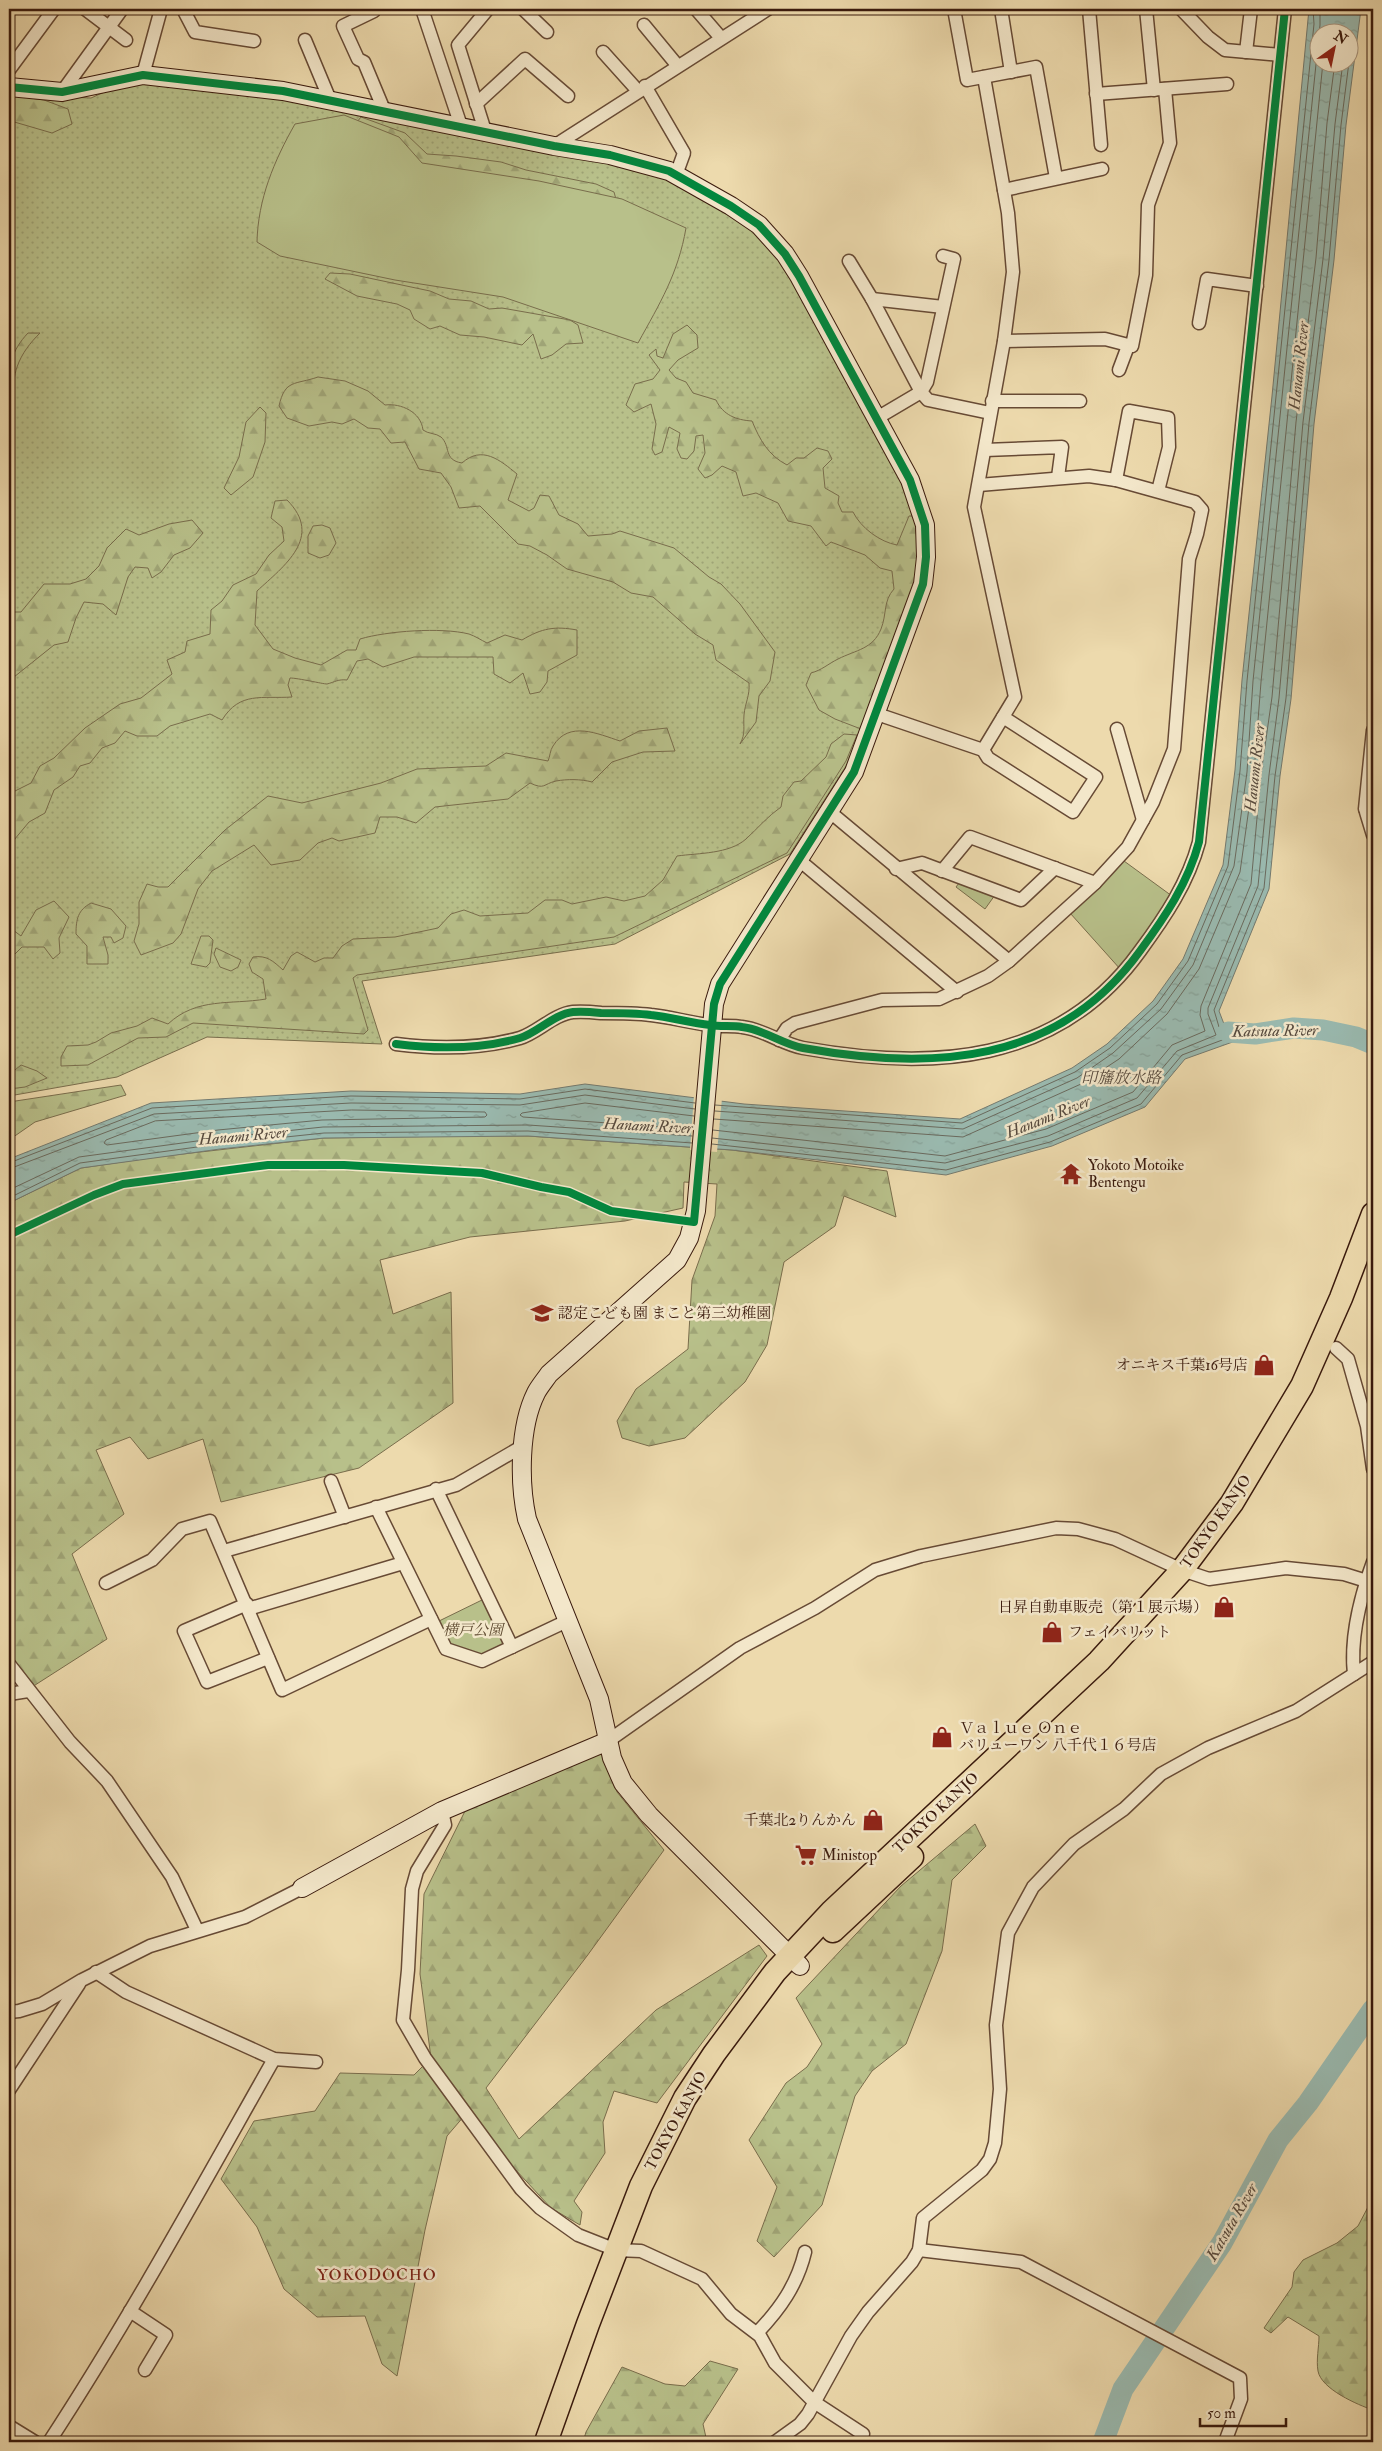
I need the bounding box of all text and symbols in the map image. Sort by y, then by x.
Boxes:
north arrow [1310,22,1360,72]
text: N [1330,26,1351,48]
water label: Hanami River [1284,320,1314,412]
water label: Hanami River [1240,722,1270,814]
water label: Katsuta River [1231,1020,1319,1042]
water label: 印旛放水路 [1081,1068,1162,1088]
water label: Hanami River [1002,1091,1094,1143]
water label: Hanami River [602,1114,694,1138]
water label: Hanami River [197,1122,289,1150]
place label: Yokoto Motoike Bentengu [1088,1156,1184,1192]
temple icon: Yokoto Motoike Bentengu [1058,1161,1084,1187]
school or university icon: 認定こども園 まこと第三幼稚園 [529,1300,555,1326]
place label: 認定こども園 まこと第三幼稚園 [558,1304,771,1323]
shop icon: オニキス千葉16号店 [1251,1352,1277,1378]
place label: オニキス千葉16号店 [1116,1356,1248,1375]
street label: TOKYO KANJO [1177,1471,1256,1573]
shop icon: 日昇自動車販売（第１展示場） [1211,1594,1237,1620]
place label: 日昇自動車販売（第１展示場） [998,1598,1208,1617]
shop icon: フェイバリット [1039,1619,1065,1645]
park label: 横戸公園 [443,1621,506,1640]
place label: フェイバリット [1068,1623,1171,1642]
place label: Ｖａｌｕｅ Ｏｎｅ バリューワン 八千代１６号店 [959,1719,1157,1755]
shop icon: Ｖａｌｕｅ Ｏｎｅ バリューワン 八千代１６号店 [929,1724,955,1750]
street label: TOKYO KANJO [889,1768,984,1858]
shop icon: 千葉北2りんかん [860,1807,886,1833]
place label: 千葉北2りんかん [743,1811,856,1830]
supermarket icon: Ministop [793,1842,819,1868]
place label: Ministop [822,1846,877,1866]
street label: TOKYO KANJO [641,2068,712,2174]
water label: Katsuta River [1201,2179,1263,2265]
district label: YOKODOCHO [317,2265,437,2285]
scale bar [1200,2396,1286,2428]
text: 50 m [1207,2404,1236,2423]

